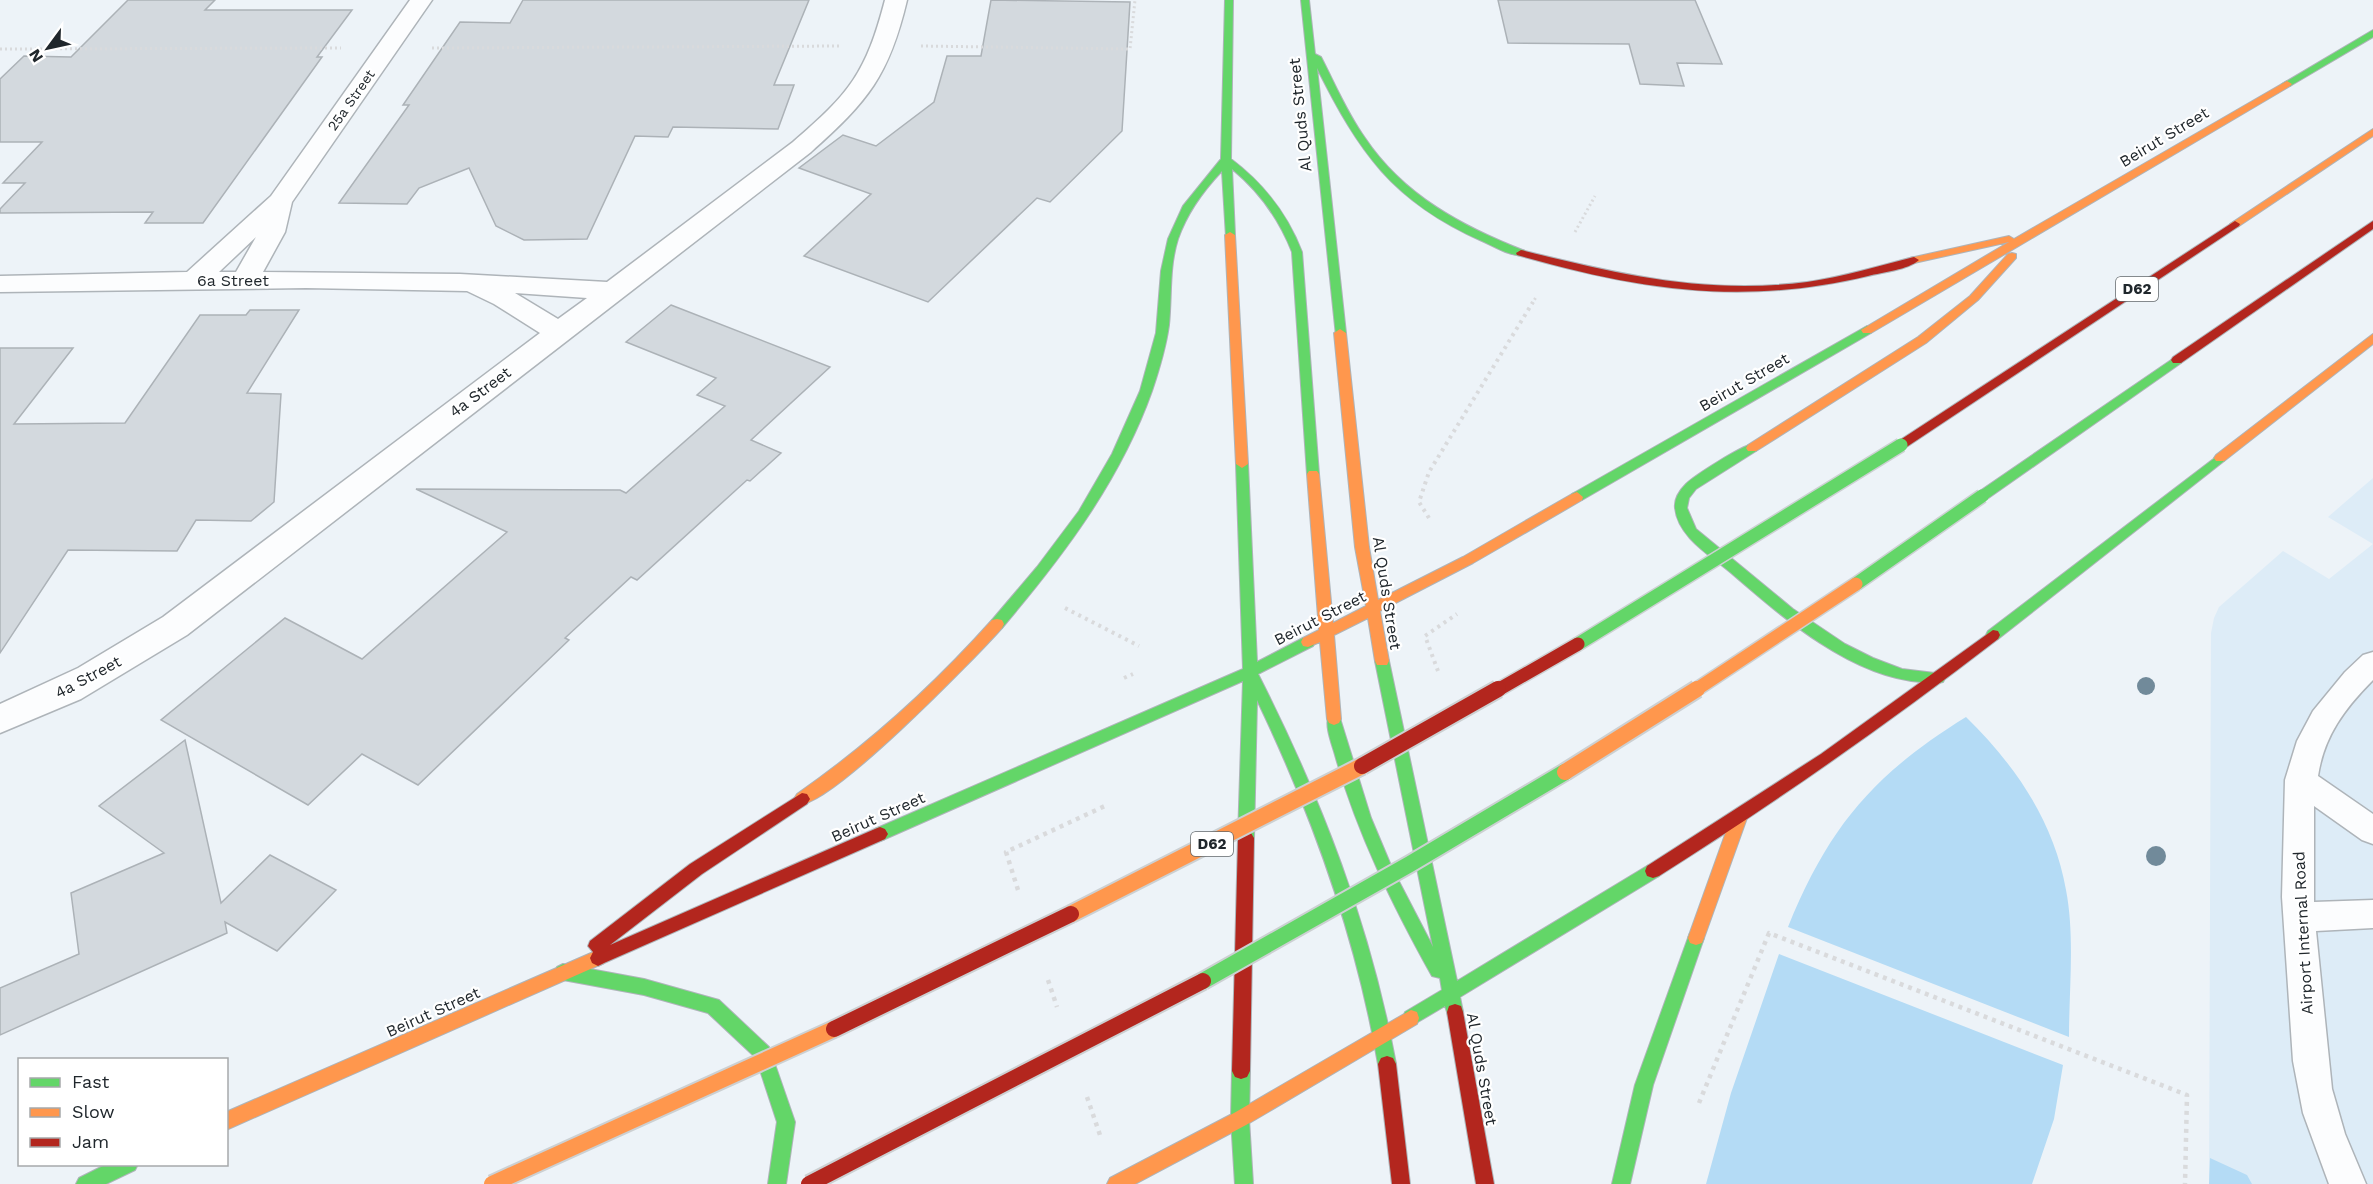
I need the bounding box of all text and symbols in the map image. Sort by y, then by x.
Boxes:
north arrow [18,18,78,78]
text: N [25,46,47,66]
street label: Al Quds Street [1285,57,1315,173]
street label: 25a Street [324,66,378,134]
street label: Beirut Street [2116,103,2212,171]
street label: 6a Street [197,271,269,290]
road number: D62 [2116,277,2158,301]
street label: Beirut Street [1696,348,1793,415]
street label: 4a Street [445,363,515,421]
street label: Al Quds Street [1369,535,1405,651]
street label: Beirut Street [1271,587,1369,649]
street label: 4a Street [52,652,125,702]
street label: Beirut Street [828,788,928,846]
road number: D62 [1191,832,1233,856]
street label: Airport Internal Road [2289,851,2317,1015]
street label: Beirut Street [383,983,483,1041]
street label: Al Quds Street [1463,1011,1501,1127]
legend [18,1058,228,1166]
text: Fast [72,1071,110,1092]
text: Slow [72,1101,115,1122]
text: Jam [72,1131,109,1152]

